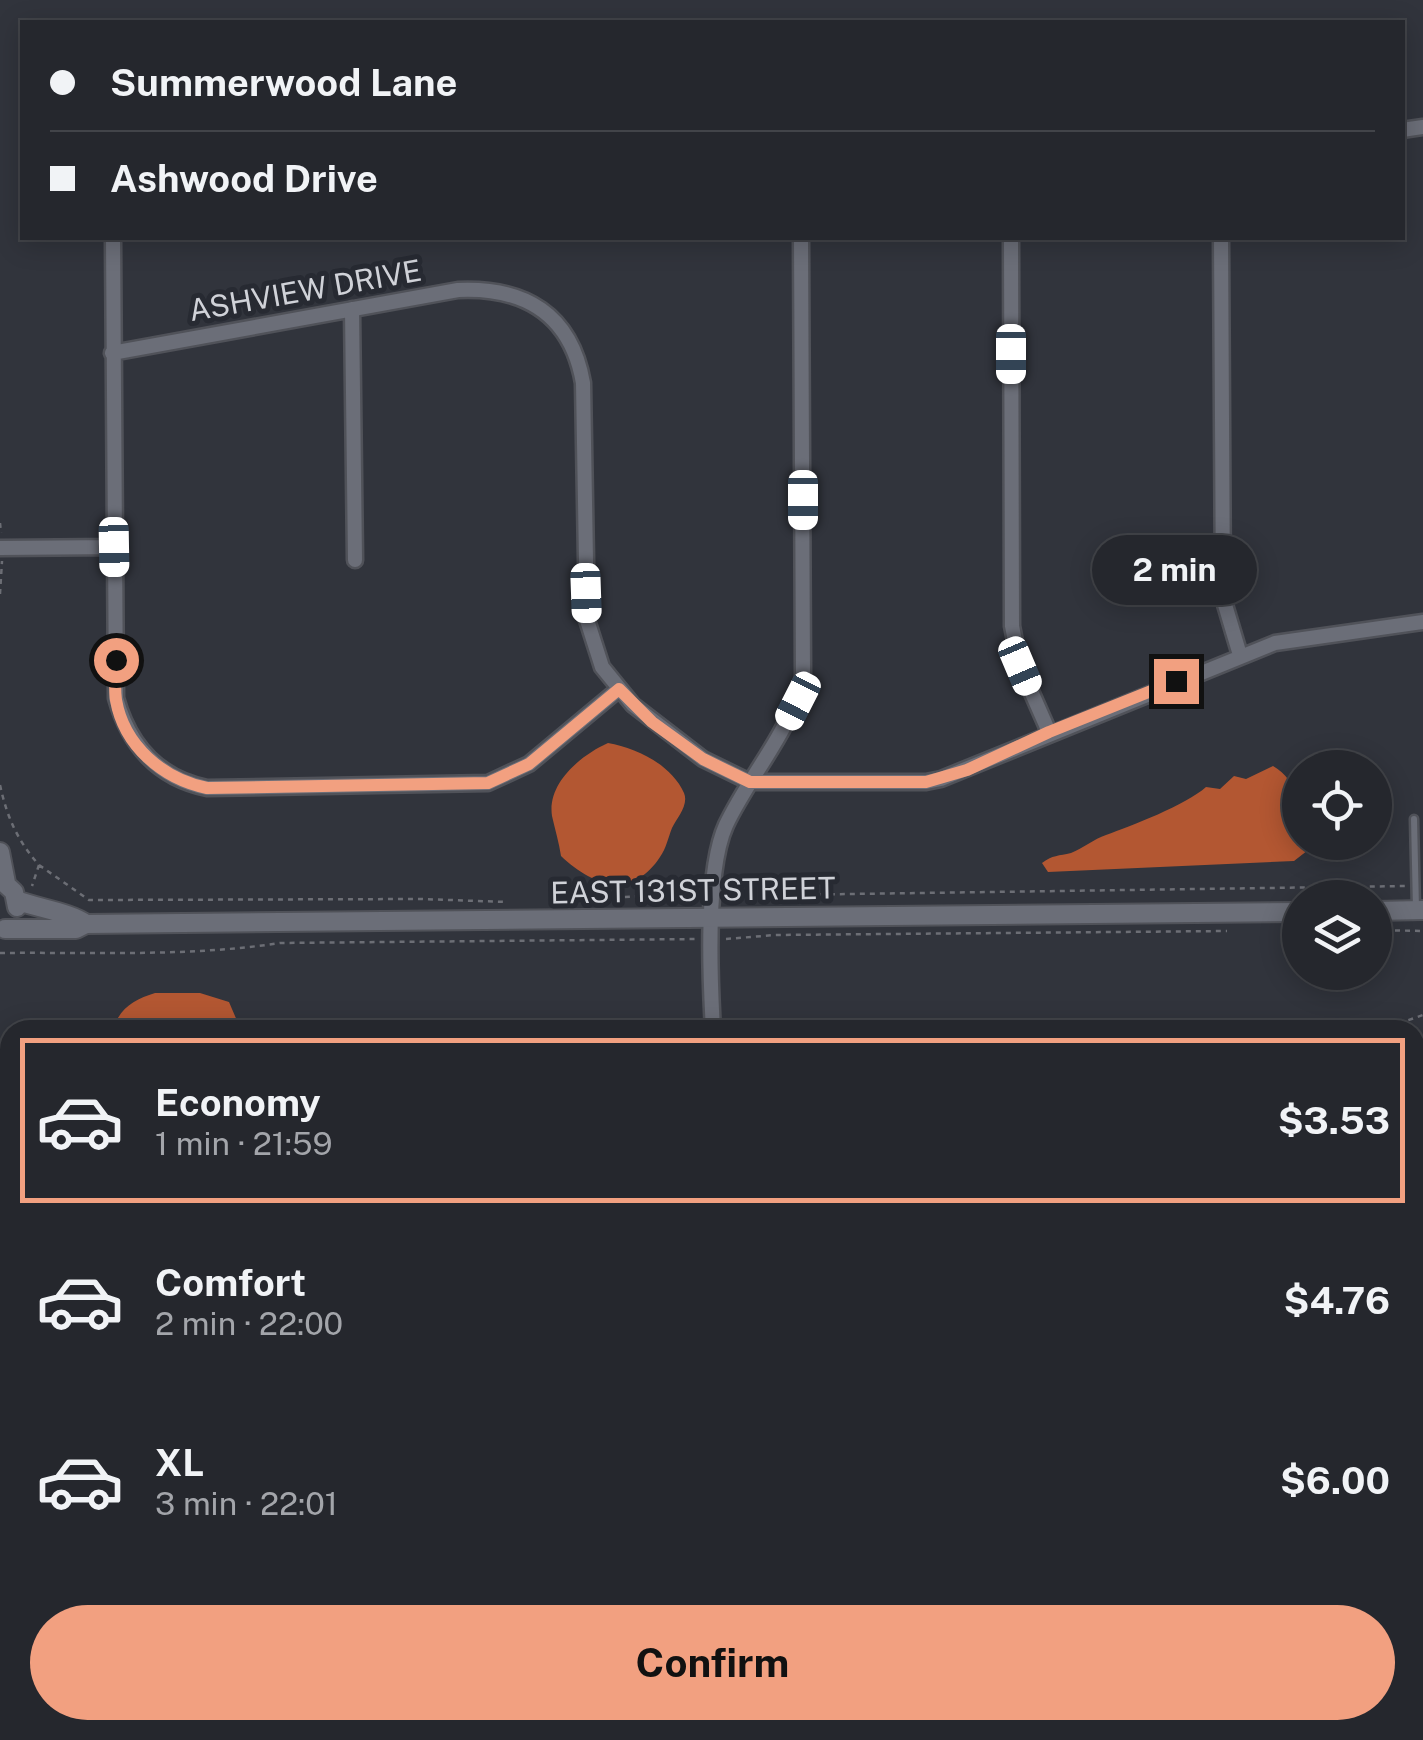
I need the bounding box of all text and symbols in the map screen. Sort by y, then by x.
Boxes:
text: Summerwood Lane [110,60,458,105]
text: Ashwood Drive [110,156,378,201]
street label: ASHVIEW DRIVE [186,252,424,328]
car [996,324,1026,384]
car [788,470,818,530]
car [98,517,130,577]
callout: 2 min [1094,536,1258,606]
text: 2 min [1133,551,1216,588]
car [570,562,602,624]
car [994,633,1046,699]
route start [94,638,139,683]
route end [1154,659,1199,704]
car [771,667,825,735]
map controls [1282,750,1392,990]
button: locate [1282,750,1392,860]
street label: EAST 131ST STREET [550,870,836,910]
button: layers [1282,880,1392,990]
icon: car [35,1076,125,1166]
text: Economy [155,1080,321,1125]
text: $3.53 [1278,1098,1390,1143]
text: 1 min · 21:59 [155,1125,333,1162]
icon: car [35,1256,125,1346]
text: Comfort [155,1260,306,1305]
text: $4.76 [1284,1278,1390,1323]
text: 2 min · 22:00 [155,1305,343,1342]
icon: car [35,1436,125,1526]
text: XL [155,1440,204,1485]
text: $6.00 [1280,1458,1390,1503]
text: 3 min · 22:01 [155,1485,338,1522]
button: Confirm [30,1605,1395,1720]

